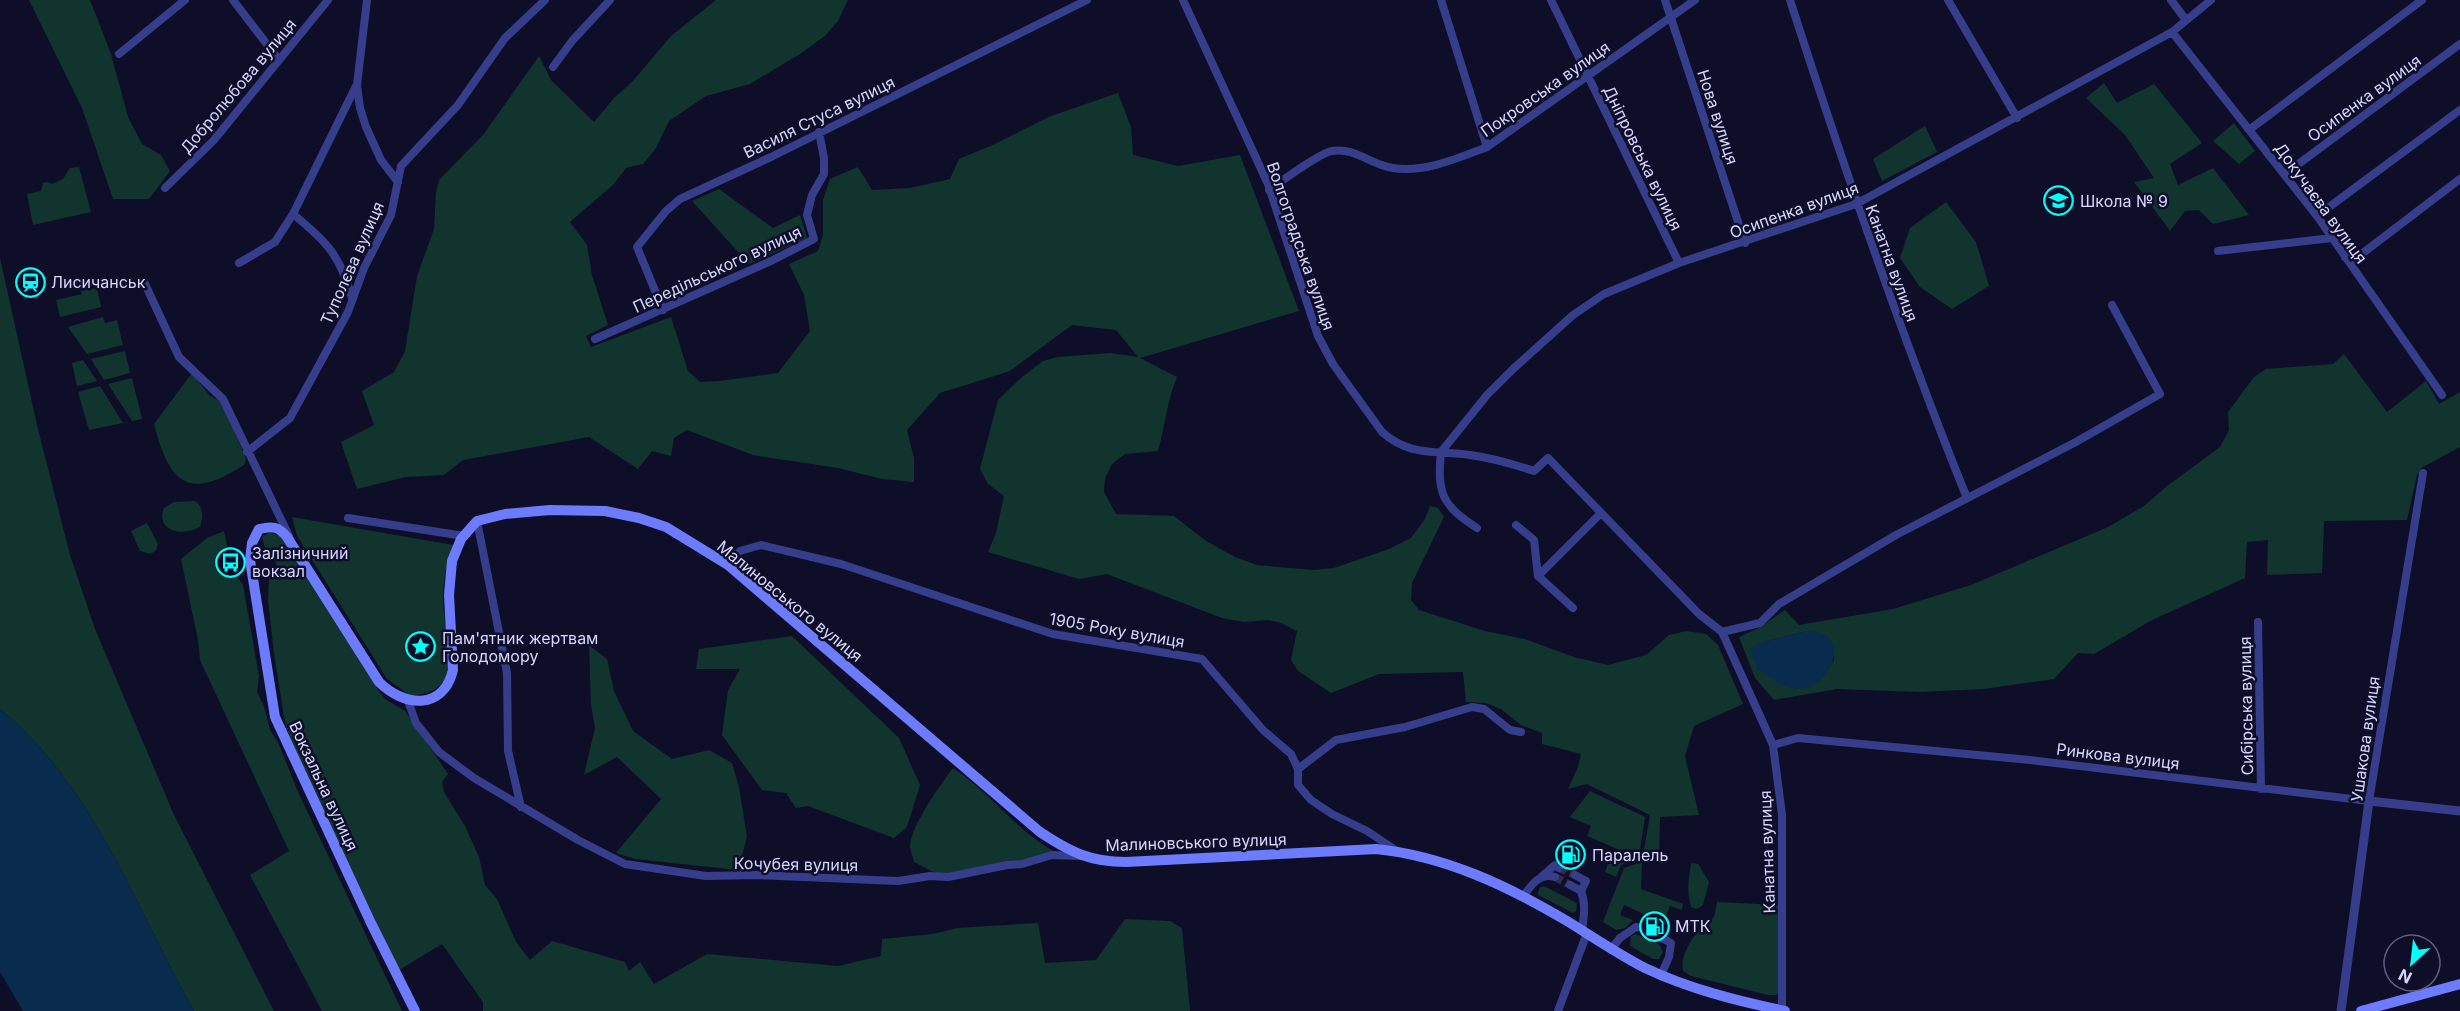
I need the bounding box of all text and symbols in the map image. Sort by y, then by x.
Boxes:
street label: Добролюбова вулиця [176,14,300,158]
street label: Покровська вулиця [1477,37,1613,141]
street label: Осипенка вулиця [2303,50,2425,146]
street label: Нова вулиця [1693,67,1743,167]
street label: Василя Стуса вулиця [740,72,898,162]
street label: Дніпровська вулиця [1599,82,1687,234]
street label: Докучаєва вулиця [2270,139,2372,267]
street label: Волгоградська вулиця [1263,159,1339,333]
street label: Осипенка вулиця [1727,177,1861,243]
school or university icon: Школа № 9 [2043,185,2075,217]
place label: Школа № 9 [2080,191,2168,211]
street label: Туполєва вулиця [316,198,388,328]
street label: Канатна вулиця [1862,202,1922,324]
street label: Передільського вулиця [630,221,804,317]
station icon: Лисичанськ [14,266,46,298]
place label: Лисичанськ [51,272,146,292]
street label: Малиновського вулиця [713,536,867,666]
place label: Залізничний вокзал [252,543,348,581]
bus stop icon: Залізничний вокзал [215,546,247,578]
street label: 1905 Року вулиця [1048,608,1186,652]
place label: Пам'ятник жертвам Голодомору [442,628,598,666]
place icon: Пам'ятник жертвам Голодомору [405,631,437,663]
street label: Сибірська вулиця [2235,636,2257,776]
street label: Ушакова вулиця [2346,675,2384,803]
street label: Вокзальна вулиця [285,718,363,854]
street label: Ринкова вулиця [2055,739,2181,773]
street label: Канатна вулиця [1755,790,1779,914]
street label: Малиновського вулиця [1105,829,1287,855]
fuel station icon: Паралель [1555,839,1587,871]
place label: Паралель [1592,845,1669,865]
street label: Кочубея вулиця [734,853,858,875]
fuel station icon: МТК [1638,910,1670,942]
place label: МТК [1675,916,1711,936]
north arrow [2382,933,2442,993]
text: N [2395,965,2415,988]

